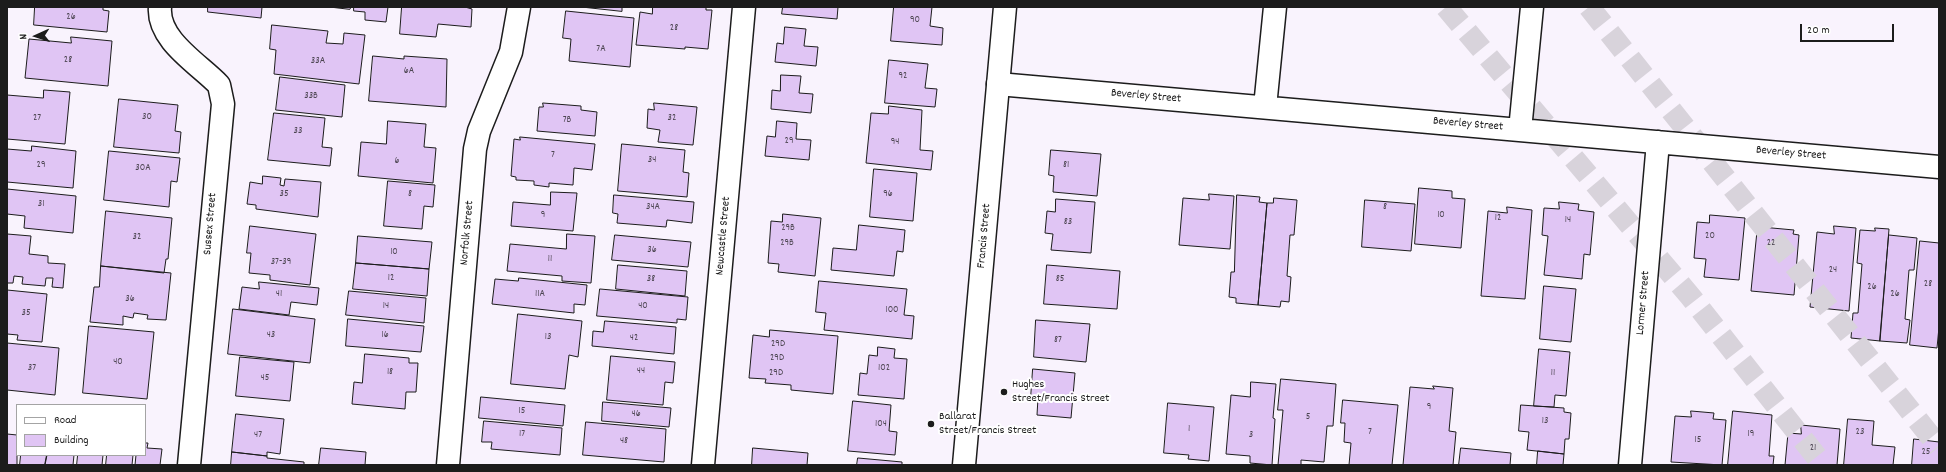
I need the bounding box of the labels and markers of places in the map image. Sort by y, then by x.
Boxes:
place label: Hughes Street/Francis Street [1012,378,1110,406]
marker: Hughes Street/Francis Street [999,387,1009,397]
place label: Ballarat Street/Francis Street [939,410,1037,438]
marker: Ballarat Street/Francis Street [926,419,936,429]

